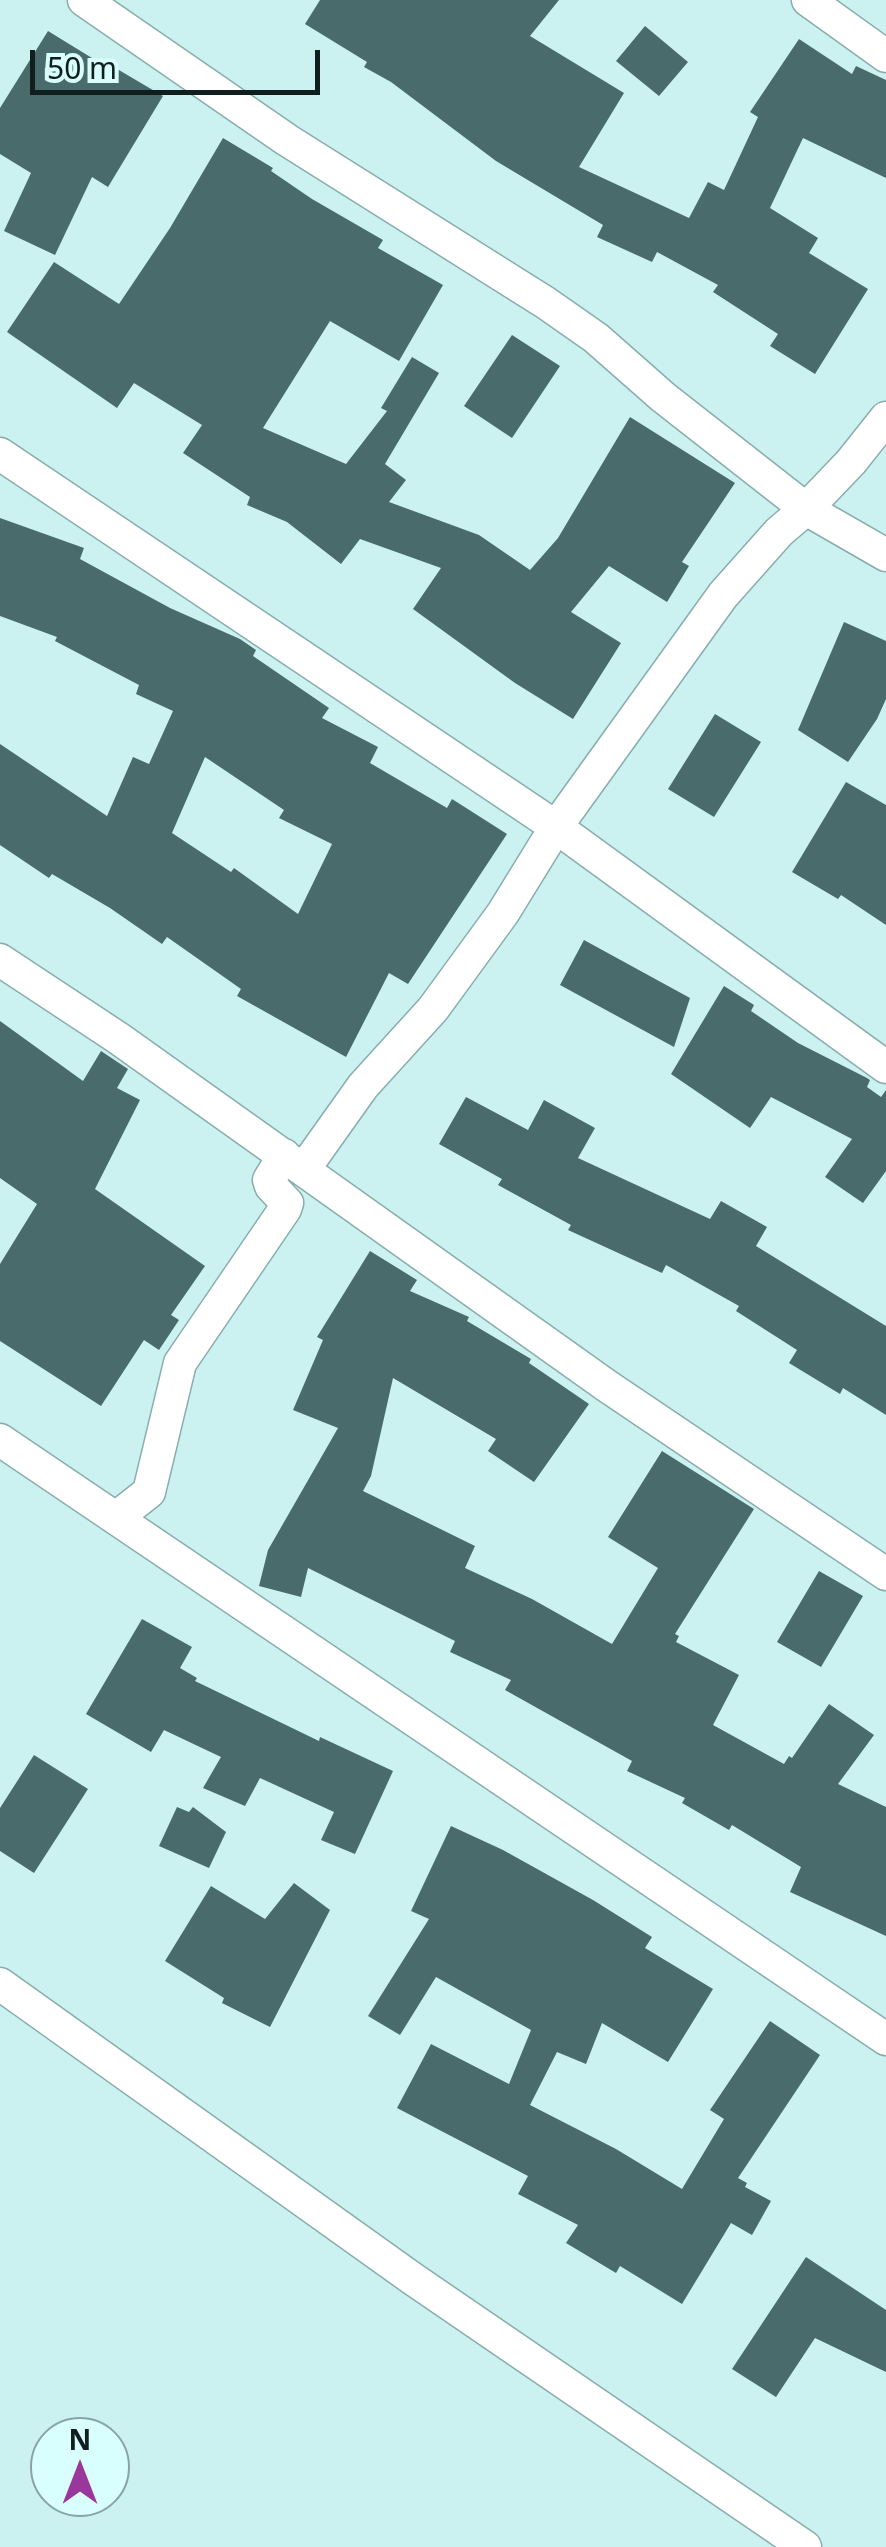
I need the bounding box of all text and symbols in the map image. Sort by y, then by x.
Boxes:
scale bar [35,30,325,92]
text: 50 m [47,47,117,88]
north arrow [30,2417,130,2517]
text: N [69,2420,91,2458]

